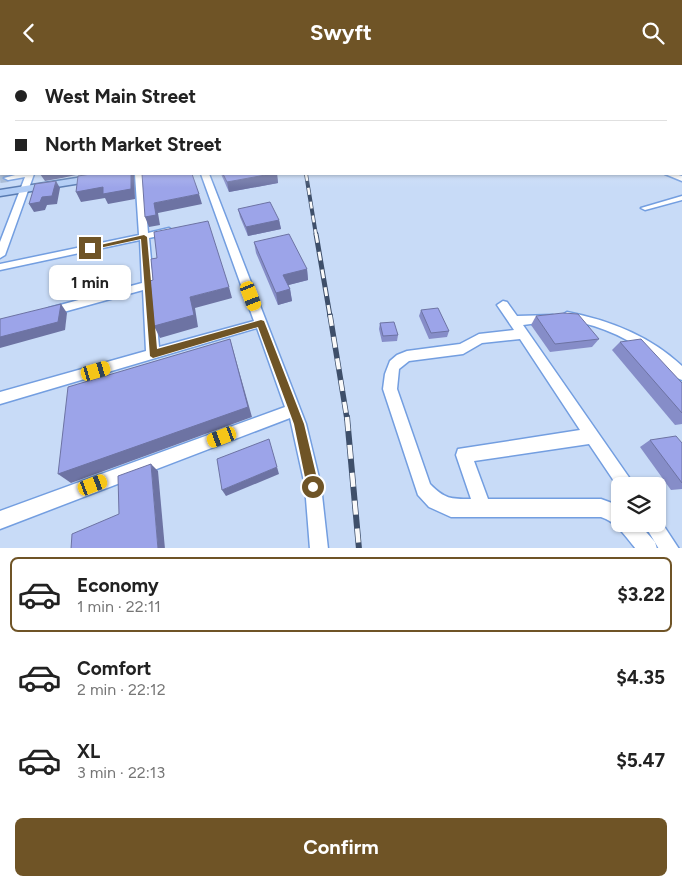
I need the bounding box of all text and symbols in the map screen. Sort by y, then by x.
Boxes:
icon: back [15,19,43,47]
text: Swyft [310,19,372,46]
icon: search [639,19,667,47]
text: West Main Street [45,85,196,108]
text: North Market Street [45,133,222,156]
route end [79,237,101,259]
callout: 1 min [49,265,131,301]
text: 1 min [71,273,109,292]
car [238,279,263,313]
car [79,360,112,382]
car [205,425,238,449]
car [76,473,109,497]
route start [302,476,324,498]
map controls [611,477,666,532]
button: layers [611,477,666,532]
icon: car [17,572,62,617]
text: Economy [77,574,159,597]
text: $3.22 [617,583,665,606]
text: 1 min · 22:11 [77,597,161,616]
icon: car [17,655,62,700]
text: Comfort [77,657,152,680]
text: $4.35 [616,666,665,689]
text: 2 min · 22:12 [77,680,166,699]
icon: car [17,738,62,783]
text: XL [77,740,100,763]
text: $5.47 [616,749,665,772]
text: 3 min · 22:13 [77,763,165,782]
button: Confirm [15,818,667,876]

